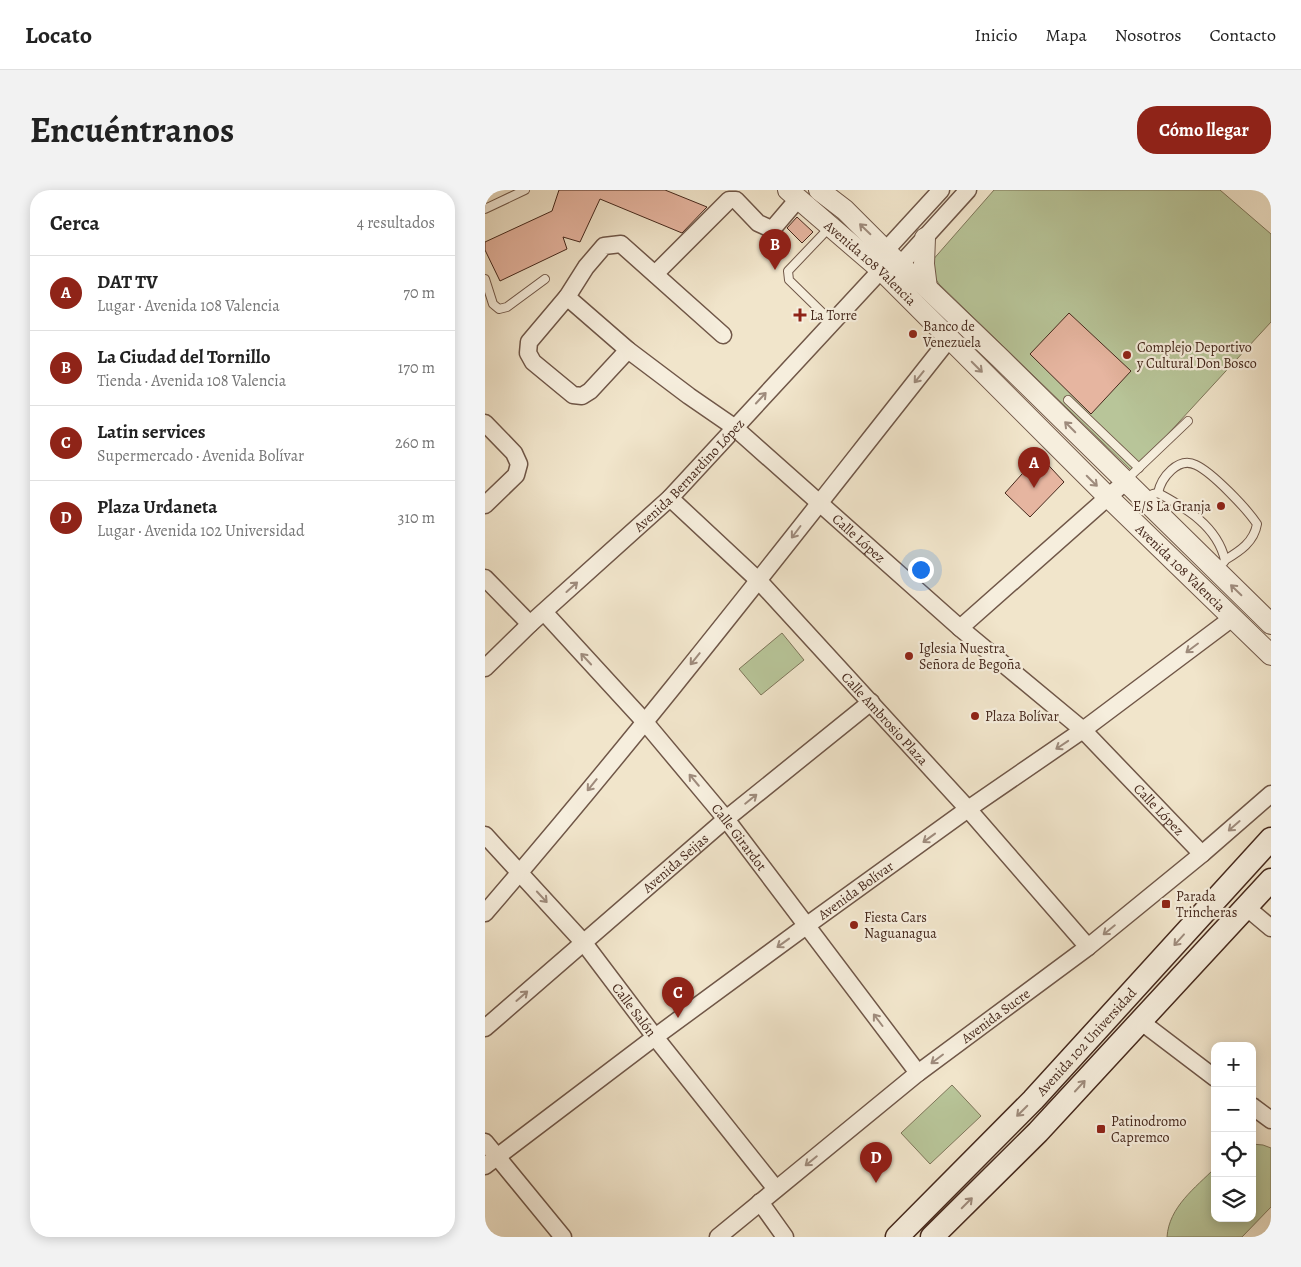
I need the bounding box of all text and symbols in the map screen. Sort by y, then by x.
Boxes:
text: Locato [25,19,92,51]
text: Inicio [974,23,1017,47]
text: Mapa [1045,23,1087,47]
text: Nosotros [1115,23,1181,47]
text: Contacto [1209,23,1276,47]
text: Encuéntranos [30,106,234,154]
button: Cómo llegar [1137,106,1271,154]
text: Cerca [50,209,100,237]
text: 4 resultados [357,212,435,234]
street label: Avenida 108 Valencia [819,216,921,310]
one-way arrow [859,224,871,236]
pin: B [759,229,791,270]
text: DAT TV [97,269,158,295]
text: A [61,282,71,304]
text: 70 m [403,282,435,304]
text: Lugar · Avenida 108 Valencia [97,295,280,317]
place label: La Torre [810,306,857,325]
marker: La Torre [794,309,806,321]
place label: Banco de Venezuela [922,317,981,352]
marker: Banco de Venezuela [907,328,919,340]
place label: Complejo Deportivo y Cultural Don Bosco [1136,338,1257,373]
text: La Ciudad del Tornillo [97,344,271,370]
marker: Complejo Deportivo y Cultural Don Bosco [1121,349,1133,361]
text: B [61,357,71,379]
text: 170 m [398,357,435,379]
one-way arrow [970,360,982,372]
text: Tienda · Avenida 108 Valencia [97,370,286,392]
one-way arrow [913,371,924,384]
one-way arrow [755,392,767,405]
street label: Avenida Bernardino López [629,415,749,537]
text: Latin services [97,419,206,445]
one-way arrow [1064,421,1076,433]
text: C [61,432,71,454]
text: 260 m [395,432,435,454]
text: Supermercado · Avenida Bolívar [97,445,304,467]
pin: A [1018,447,1050,488]
one-way arrow [1085,475,1097,487]
text: Plaza Urdaneta [97,494,217,520]
place label: E/S La Granja [1133,497,1211,516]
marker: E/S La Granja [1215,500,1227,512]
text: D [60,507,72,529]
text: 310 m [398,507,435,529]
street label: Calle López [828,510,889,567]
street label: Avenida 108 Valencia [1131,519,1230,616]
text: Lugar · Avenida 102 Universidad [97,520,305,542]
one-way arrow [791,525,802,538]
your location [908,557,934,583]
one-way arrow [566,581,578,593]
one-way arrow [1229,584,1242,596]
place label: Iglesia Nuestra Señora de Begoña [919,639,1022,674]
one-way arrow [1185,643,1199,653]
marker: Iglesia Nuestra Señora de Begoña [903,650,915,662]
one-way arrow [580,652,592,665]
one-way arrow [689,653,700,666]
street label: Calle Ambrosio Plaza [837,668,932,770]
place label: Plaza Bolívar [985,707,1059,726]
marker: Plaza Bolívar [969,710,981,722]
one-way arrow [1055,740,1069,750]
one-way arrow [688,774,700,787]
one-way arrow [586,778,597,791]
street label: Calle López [1129,779,1188,840]
one-way arrow [744,793,757,804]
street label: Calle Girardot [707,800,771,875]
one-way arrow [1228,820,1241,832]
street label: Avenida Seijas [638,829,713,898]
one-way arrow [922,833,936,843]
street label: Avenida Bolívar [813,856,898,925]
place label: Parada Trincheras [1176,887,1237,922]
one-way arrow [536,891,548,904]
marker: Parada Trincheras [1160,898,1172,910]
place label: Fiesta Cars Naguanagua [864,908,937,943]
marker: Fiesta Cars Naguanagua [848,919,860,931]
one-way arrow [1103,924,1116,935]
one-way arrow [1173,933,1185,946]
one-way arrow [777,938,790,949]
pin: C [662,977,694,1018]
street label: Calle Salón [607,979,661,1041]
street label: Avenida 102 Universidad [1032,983,1141,1101]
street label: Avenida Sucre [957,984,1034,1048]
one-way arrow [515,991,528,1002]
one-way arrow [873,1013,883,1027]
map controls [1211,1042,1256,1222]
button: + [1211,1042,1256,1087]
one-way arrow [930,1054,944,1064]
one-way arrow [1074,1079,1086,1092]
button: − [1211,1087,1256,1132]
one-way arrow [1016,1105,1028,1117]
place label: Patinodromo Capremco [1111,1112,1187,1147]
marker: Patinodromo Capremco [1095,1123,1107,1135]
button: locate [1211,1132,1256,1177]
pin: D [860,1142,892,1183]
one-way arrow [805,1155,818,1166]
button: layers [1211,1177,1256,1222]
one-way arrow [961,1196,973,1209]

